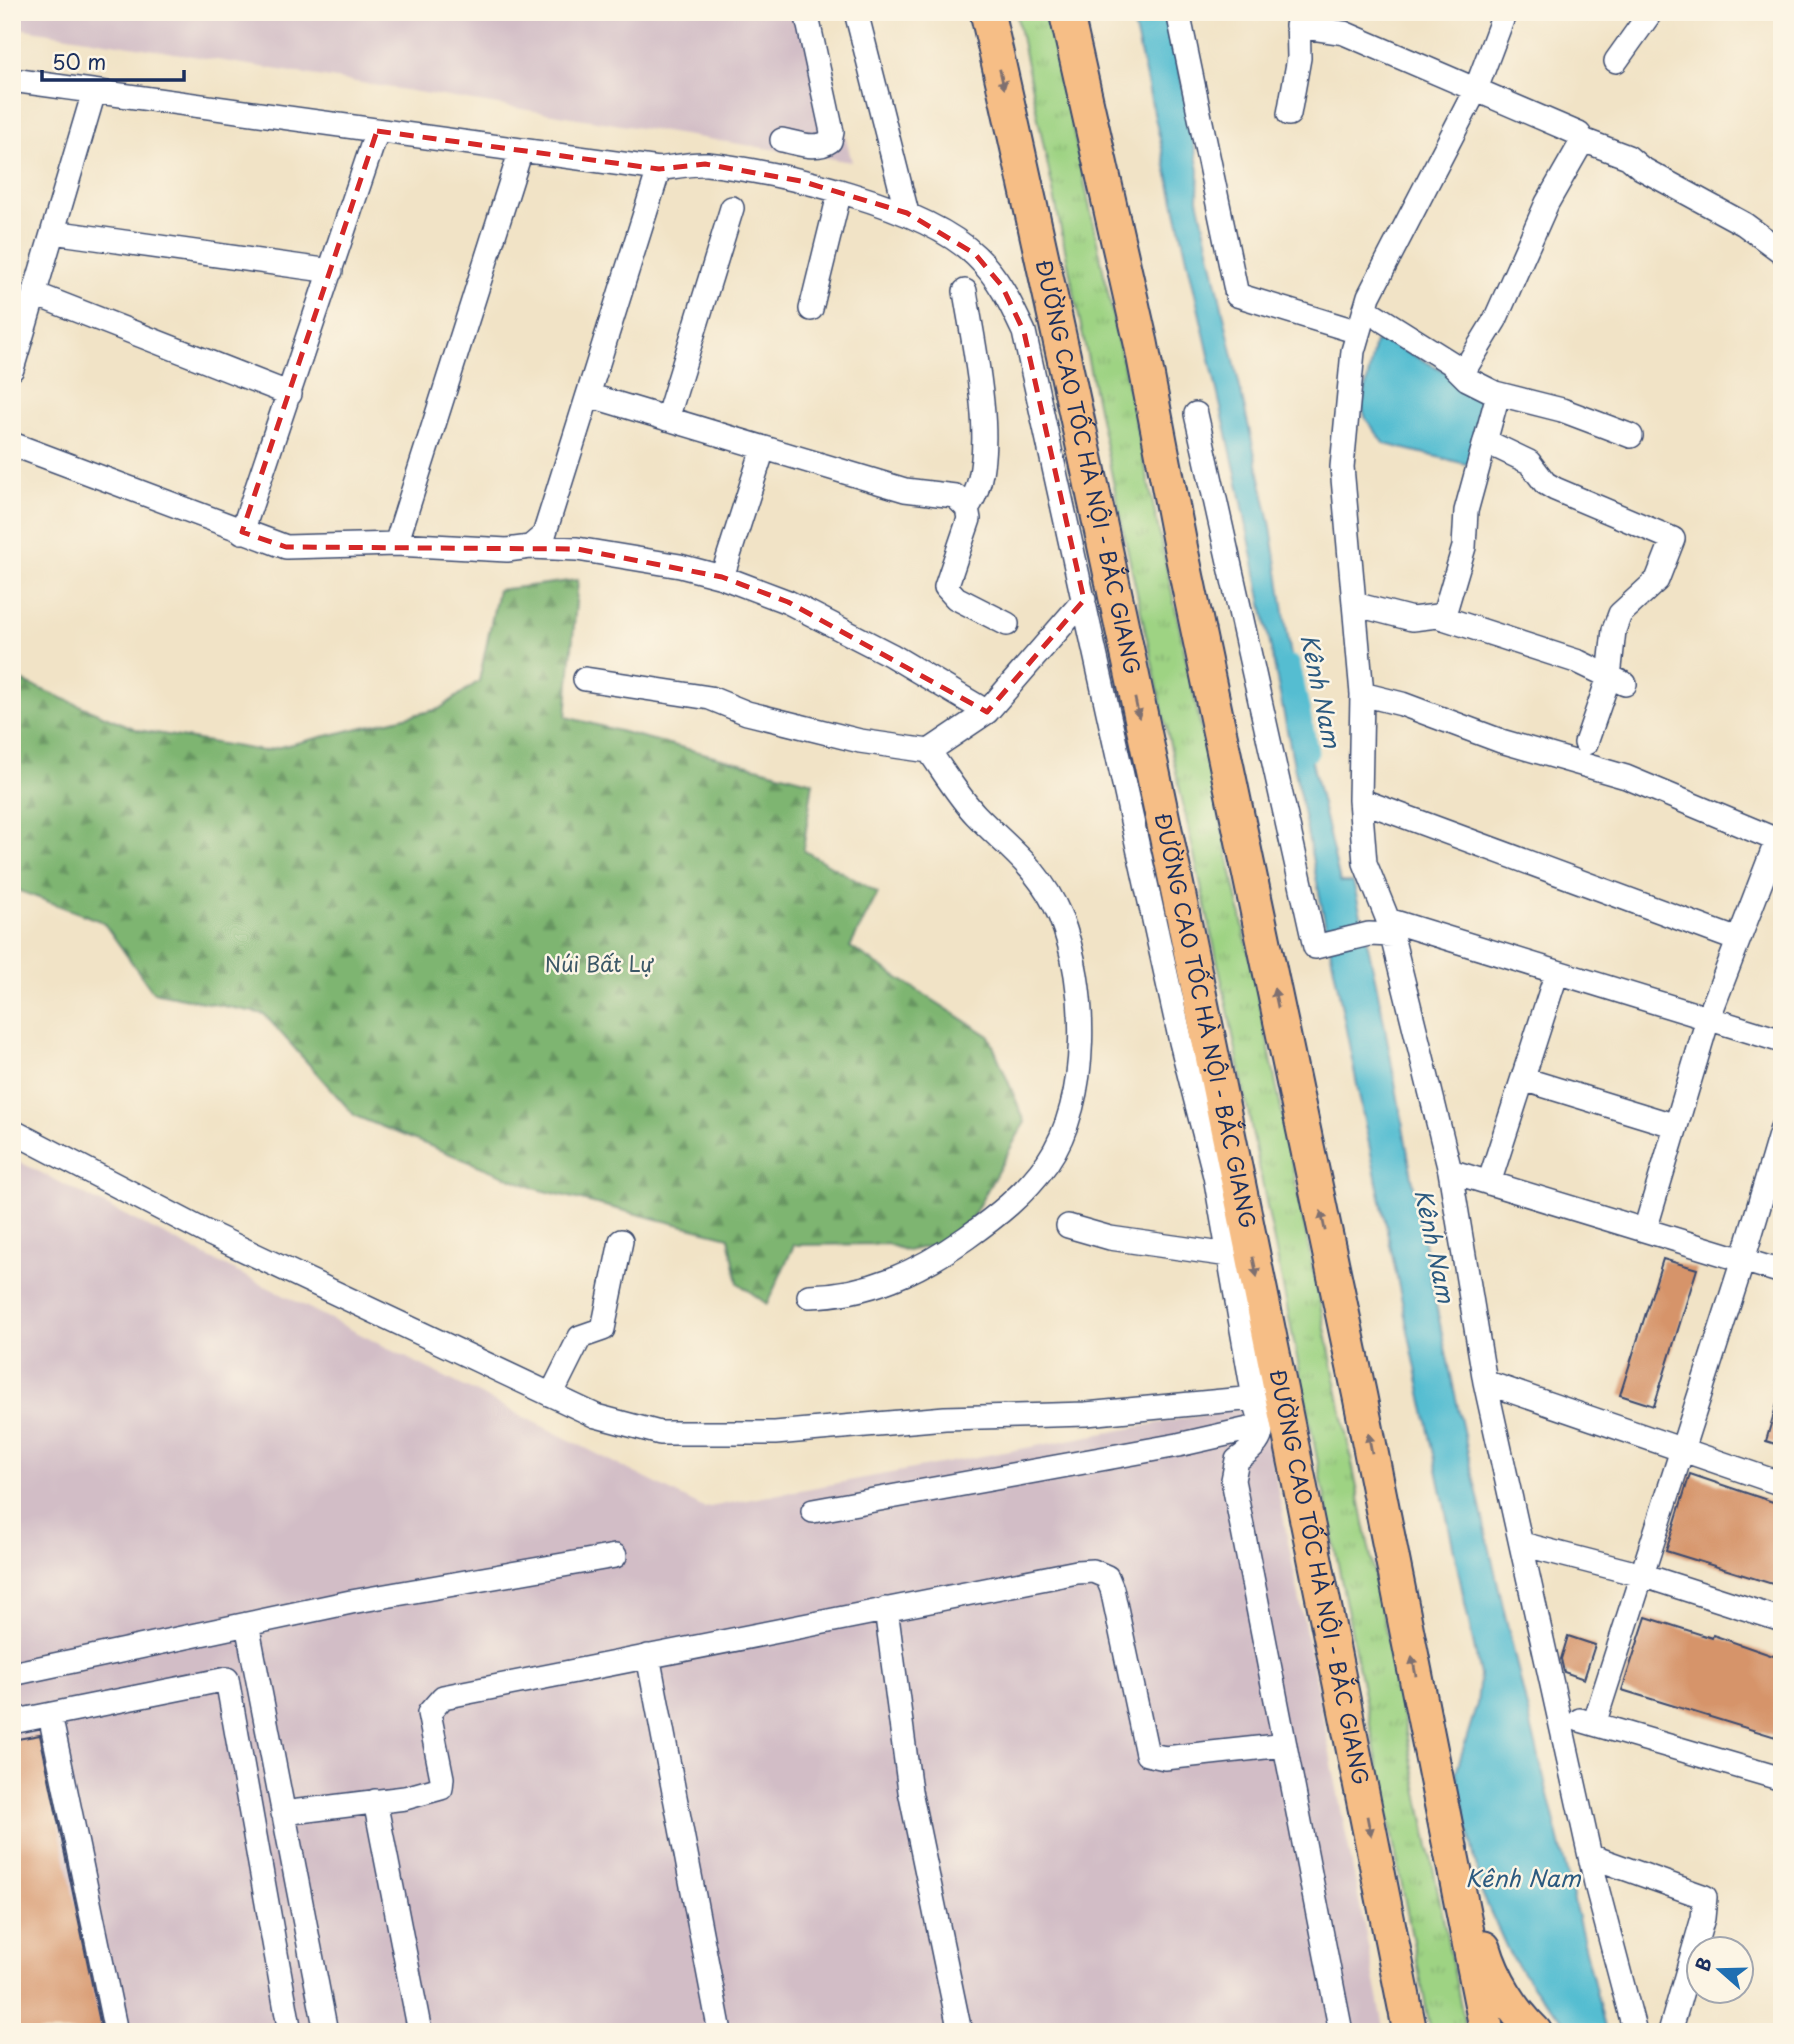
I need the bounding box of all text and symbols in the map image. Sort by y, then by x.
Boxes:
scale bar [42,38,184,82]
text: 50 m [52,45,106,77]
one-way arrow [997,68,1008,90]
street label: ĐƯỜNG CAO TỐC HÀ NỘI - BẮC GIANG [1029,256,1150,677]
water label: Kênh Nam [1292,631,1351,752]
one-way arrow [1132,697,1143,719]
street label: ĐƯỜNG CAO TỐC HÀ NỘI - BẮC GIANG [1148,810,1265,1231]
park label: Núi Bất Lự [545,947,654,979]
one-way arrow [1270,987,1281,1009]
water label: Kênh Nam [1406,1186,1465,1307]
one-way arrow [1317,1210,1328,1232]
one-way arrow [1250,1256,1261,1278]
street label: ĐƯỜNG CAO TỐC HÀ NỘI - BẮC GIANG [1263,1366,1378,1787]
one-way arrow [1364,1432,1375,1454]
one-way arrow [1408,1655,1419,1677]
one-way arrow [1363,1815,1374,1837]
water label: Kênh Nam [1465,1860,1582,1895]
north arrow [1686,1936,1756,2006]
text: B [1688,1953,1718,1975]

